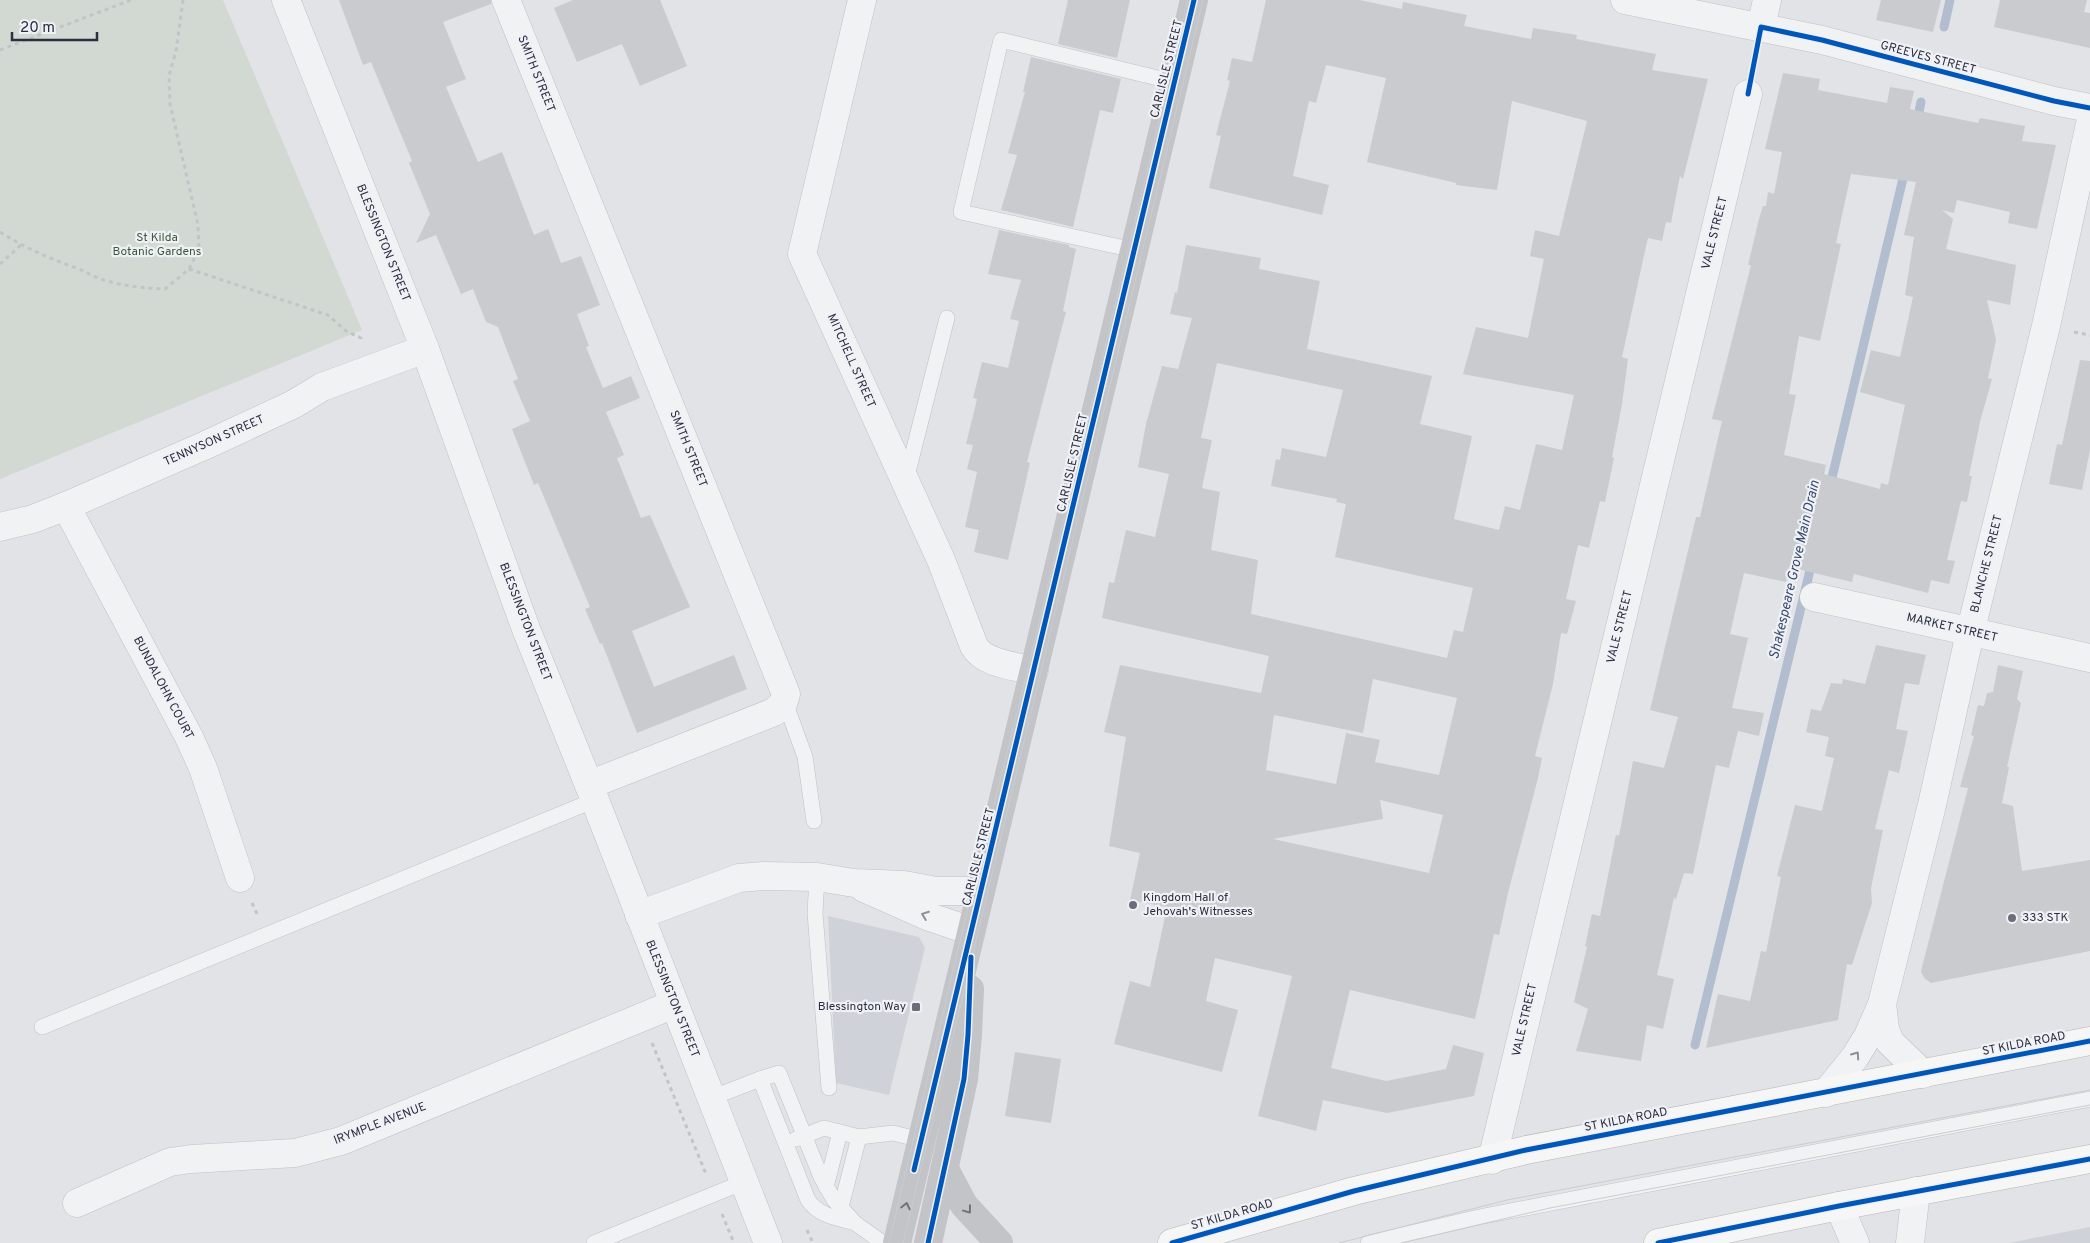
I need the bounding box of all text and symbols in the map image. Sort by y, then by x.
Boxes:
scale bar [12,10,98,42]
street label: CARLISLE STREET [1147,18,1187,120]
text: 20 m [20,19,55,38]
street label: SMITH STREET [513,33,559,115]
street label: GREEVES STREET [1879,38,1977,78]
street label: BLESSINGTON STREET [352,182,414,304]
street label: VALE STREET [1698,195,1732,271]
park label: St Kilda Botanic Gardens [113,230,201,260]
street label: MITCHELL STREET [823,311,879,411]
street label: SMITH STREET [665,408,711,490]
street label: TENNYSON STREET [161,412,267,470]
street label: CARLISLE STREET [1054,412,1092,514]
water label: Shakespeare Grove Main Drain [1766,478,1824,661]
street label: BLANCHE STREET [1967,513,2007,615]
street label: BLESSINGTON STREET [495,561,555,683]
street label: VALE STREET [1603,589,1637,665]
street label: MARKET STREET [1905,610,1999,646]
street label: BUNDALOHN COURT [129,634,197,742]
street label: CARLISLE STREET [959,806,999,908]
place label: Kingdom Hall of Jehovah's Witnesses [1143,890,1253,920]
marker: Kingdom Hall of Jehovah's Witnesses [1127,899,1139,911]
place label: 333 STK [2022,910,2068,926]
one-way arrow [922,911,930,921]
marker: 333 STK [2006,912,2018,924]
street label: BLESSINGTON STREET [641,938,703,1060]
street label: VALE STREET [1509,982,1541,1058]
place label: Blessington Way [818,999,906,1015]
marker: Blessington Way [910,1001,922,1013]
street label: ST KILDA ROAD [1981,1028,2067,1060]
one-way arrow [1850,1051,1859,1060]
street label: IRYMPLE AVENUE [332,1099,428,1149]
street label: ST KILDA ROAD [1583,1104,1669,1136]
street label: ST KILDA ROAD [1189,1196,1275,1234]
one-way arrow [900,1202,911,1211]
one-way arrow [962,1204,970,1213]

